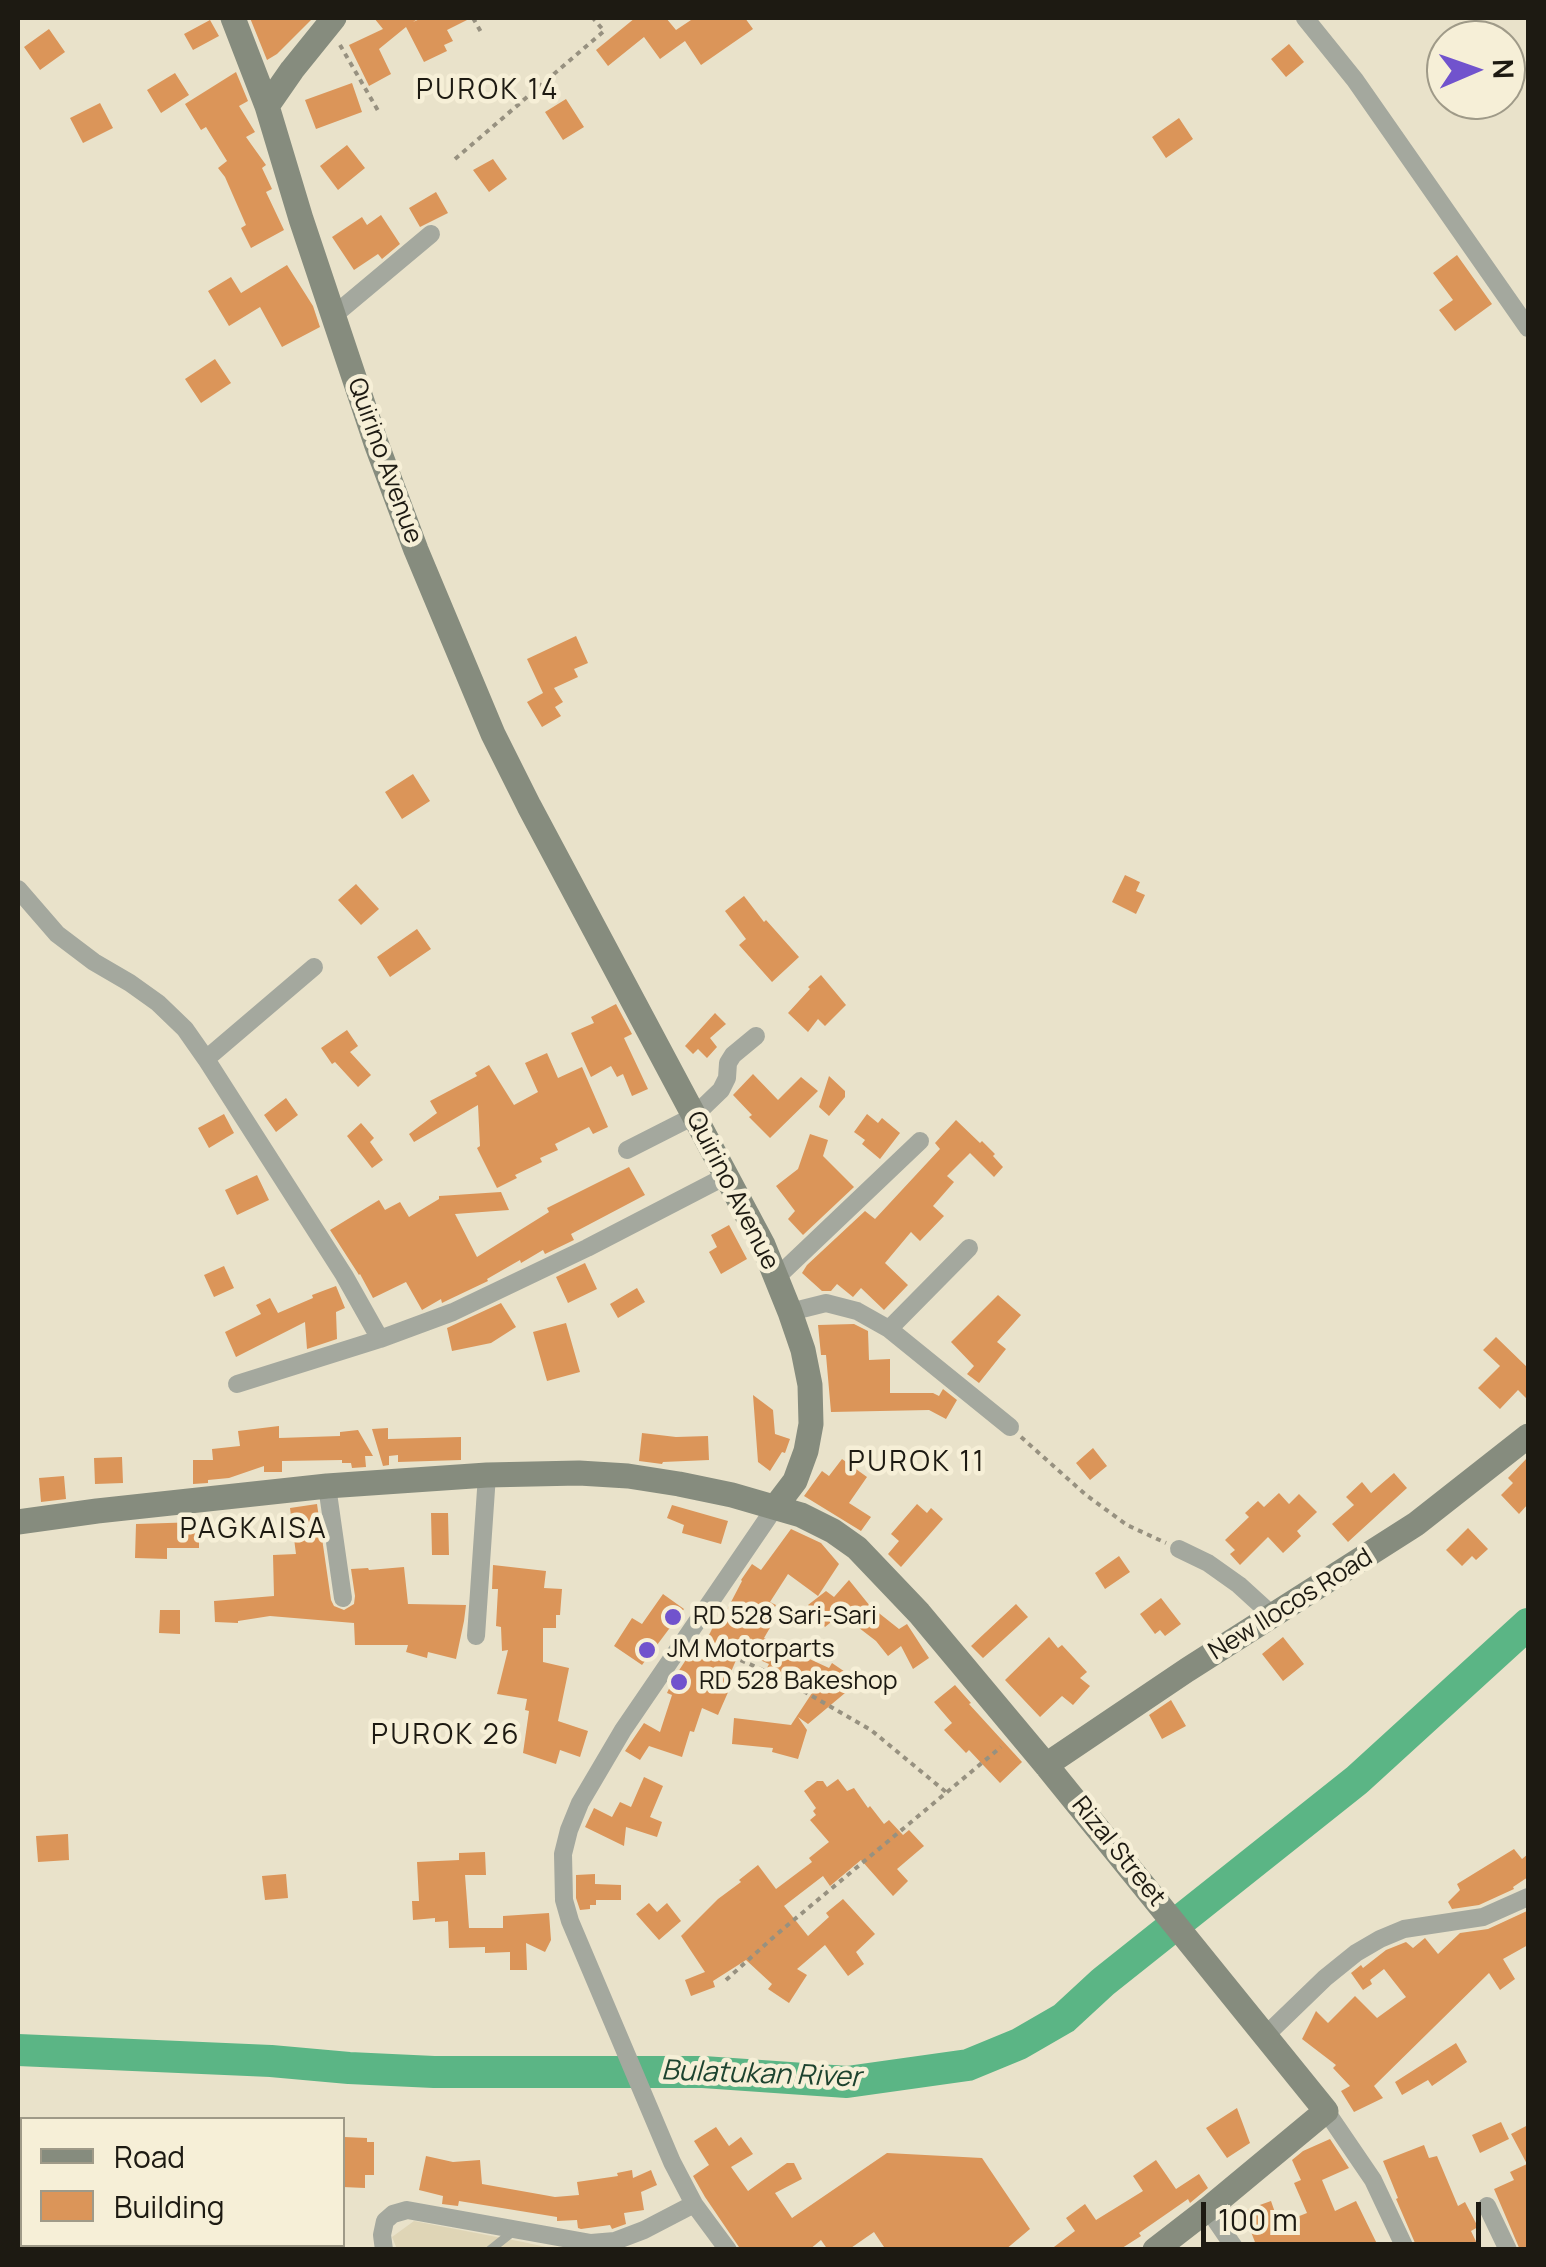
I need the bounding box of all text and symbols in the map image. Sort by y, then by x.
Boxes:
north arrow [1426,20,1526,120]
text: N [1485,58,1523,80]
district label: PUROK 14 [416,74,560,108]
street label: Quirino Avenue [340,374,428,548]
street label: Quirino Avenue [679,1107,785,1275]
district label: PUROK 11 [848,1446,986,1480]
district label: PAGKAISA [180,1513,328,1547]
street label: New Ilocos Road [1204,1543,1378,1667]
place label: RD 528 Sari-Sari [693,1602,877,1632]
marker: RD 528 Sari-Sari [662,1606,684,1628]
place label: JM Motorparts [667,1635,835,1665]
marker: JM Motorparts [636,1639,658,1661]
place label: RD 528 Bakeshop [699,1667,898,1697]
marker: RD 528 Bakeshop [668,1671,690,1693]
district label: PUROK 26 [371,1719,521,1753]
street label: Rizal Street [1065,1791,1171,1913]
water label: Bulatukan River [661,2055,861,2095]
legend [20,2117,345,2247]
text: Road [114,2136,185,2177]
scale bar [1206,2182,1486,2244]
text: Building [114,2186,225,2227]
text: 100 m [1218,2199,1298,2240]

